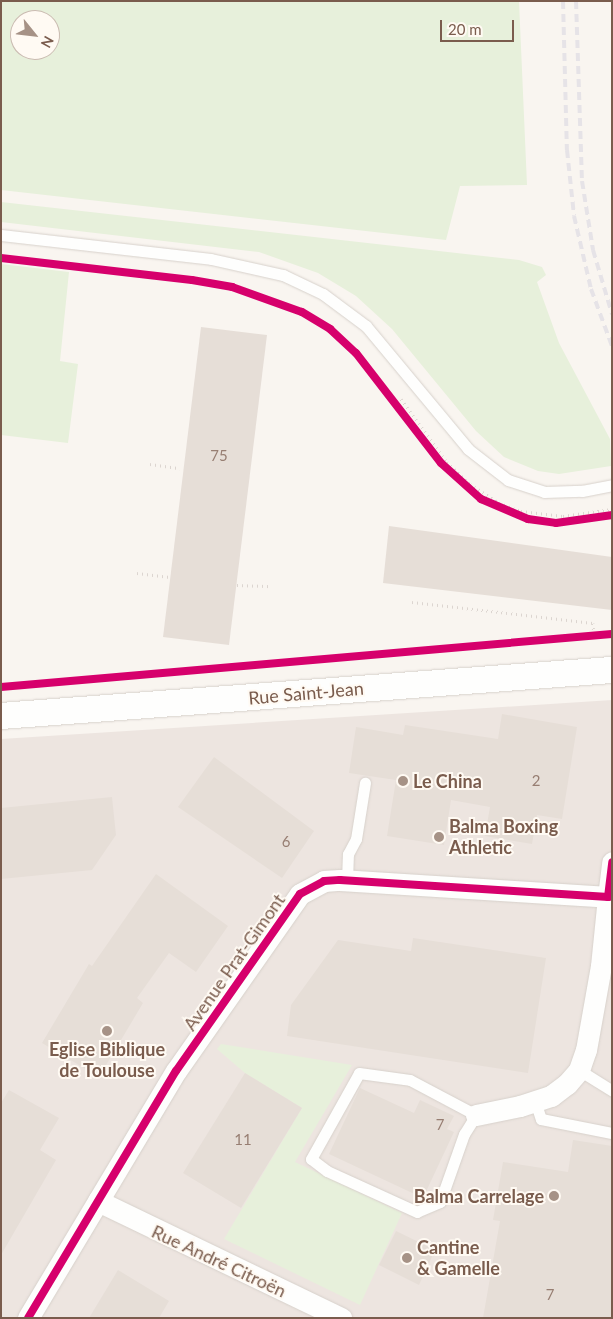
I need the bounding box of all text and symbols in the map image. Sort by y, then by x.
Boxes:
north arrow [10,10,60,60]
scale bar [443,10,517,42]
text: 20 m [448,20,482,38]
text: N [38,33,58,51]
house number: 75 [210,447,228,465]
street label: Rue Saint-Jean [247,677,365,709]
place label: Le China [413,770,482,792]
house number: 2 [532,772,540,790]
marker: Le China [397,775,409,787]
place label: Balma Boxing Athletic [449,816,558,859]
marker: Balma Boxing Athletic [433,831,445,843]
house number: 6 [282,833,290,851]
street label: Avenue Prat-Gimont [179,889,289,1035]
marker: Eglise Biblique de Toulouse [101,1025,113,1037]
place label: Eglise Biblique de Toulouse [49,1039,165,1082]
house number: 7 [436,1116,444,1134]
house number: 11 [234,1131,252,1149]
place label: Balma Carrelage [414,1185,544,1207]
marker: Balma Carrelage [548,1190,560,1202]
street label: Rue André Citroën [148,1220,290,1302]
place label: Cantine & Gamelle [417,1237,500,1280]
marker: Cantine & Gamelle [401,1252,413,1264]
house number: 7 [546,1286,554,1304]

